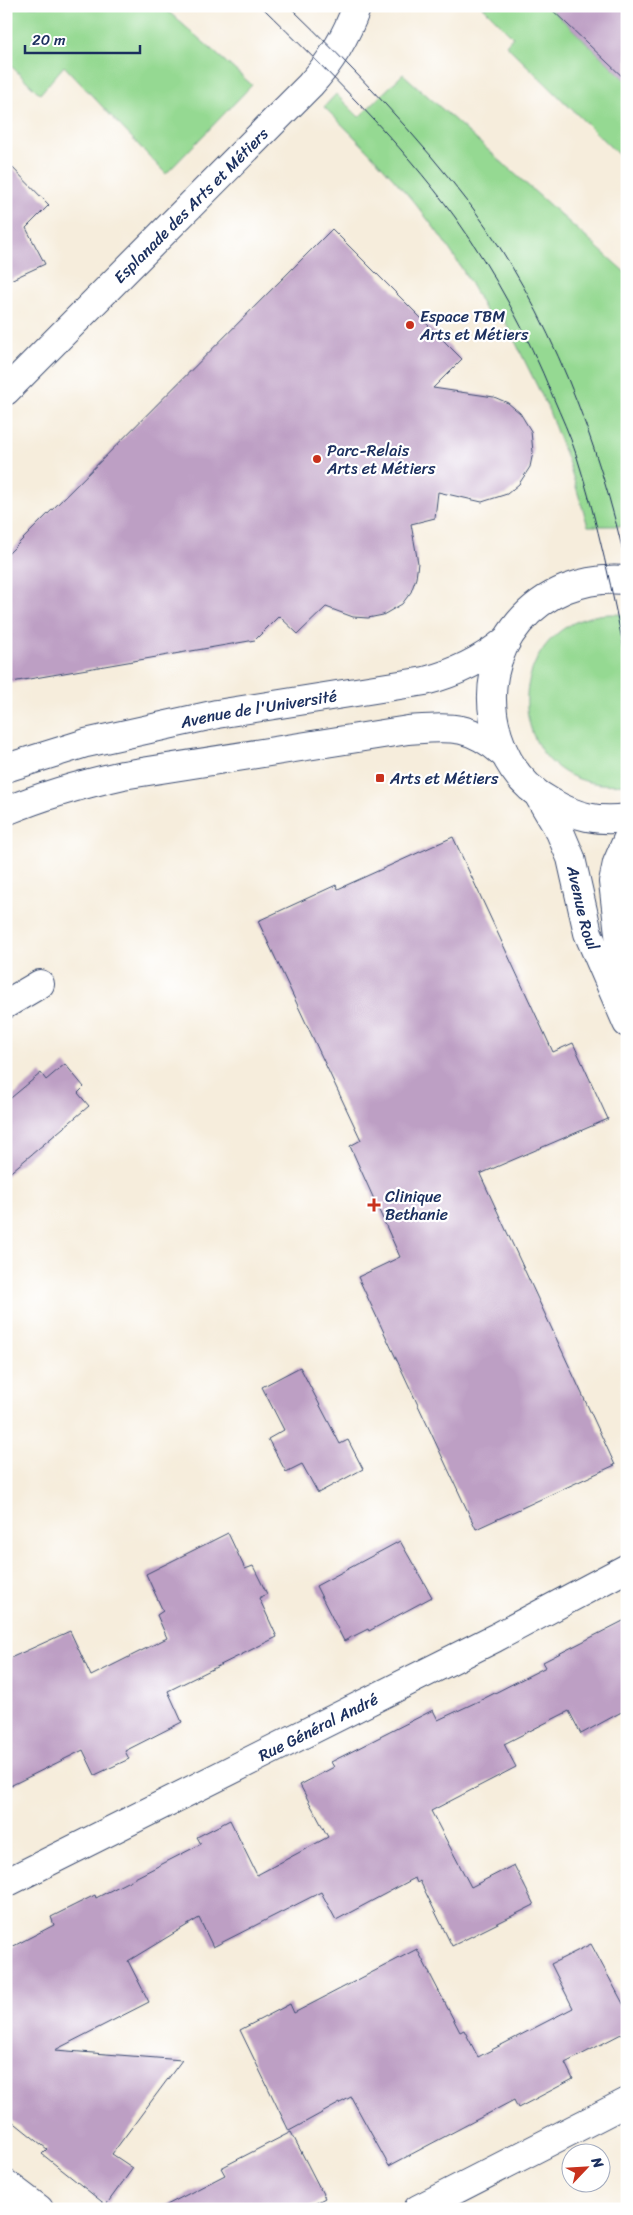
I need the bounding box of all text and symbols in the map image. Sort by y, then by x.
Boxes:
scale bar [25,22,140,54]
text: 20 m [32,27,66,53]
street label: Esplanade des Arts et Métiers [106,120,276,290]
place label: Espace TBM Arts et Métiers [419,302,529,349]
marker: Espace TBM Arts et Métiers [404,319,416,331]
place label: Parc-Relais Arts et Métiers [326,436,436,483]
marker: Parc-Relais Arts et Métiers [311,453,323,465]
street label: Avenue de l'Université [177,681,339,737]
place label: Arts et Métiers [389,764,499,793]
marker: Arts et Métiers [374,772,386,784]
street label: Avenue Roul [558,862,608,955]
place label: Clinique Bethanie [385,1182,448,1229]
marker: Clinique Bethanie [367,1198,381,1212]
street label: Rue Général André [253,1685,384,1770]
north arrow [560,2142,610,2192]
text: N [584,2152,611,2173]

